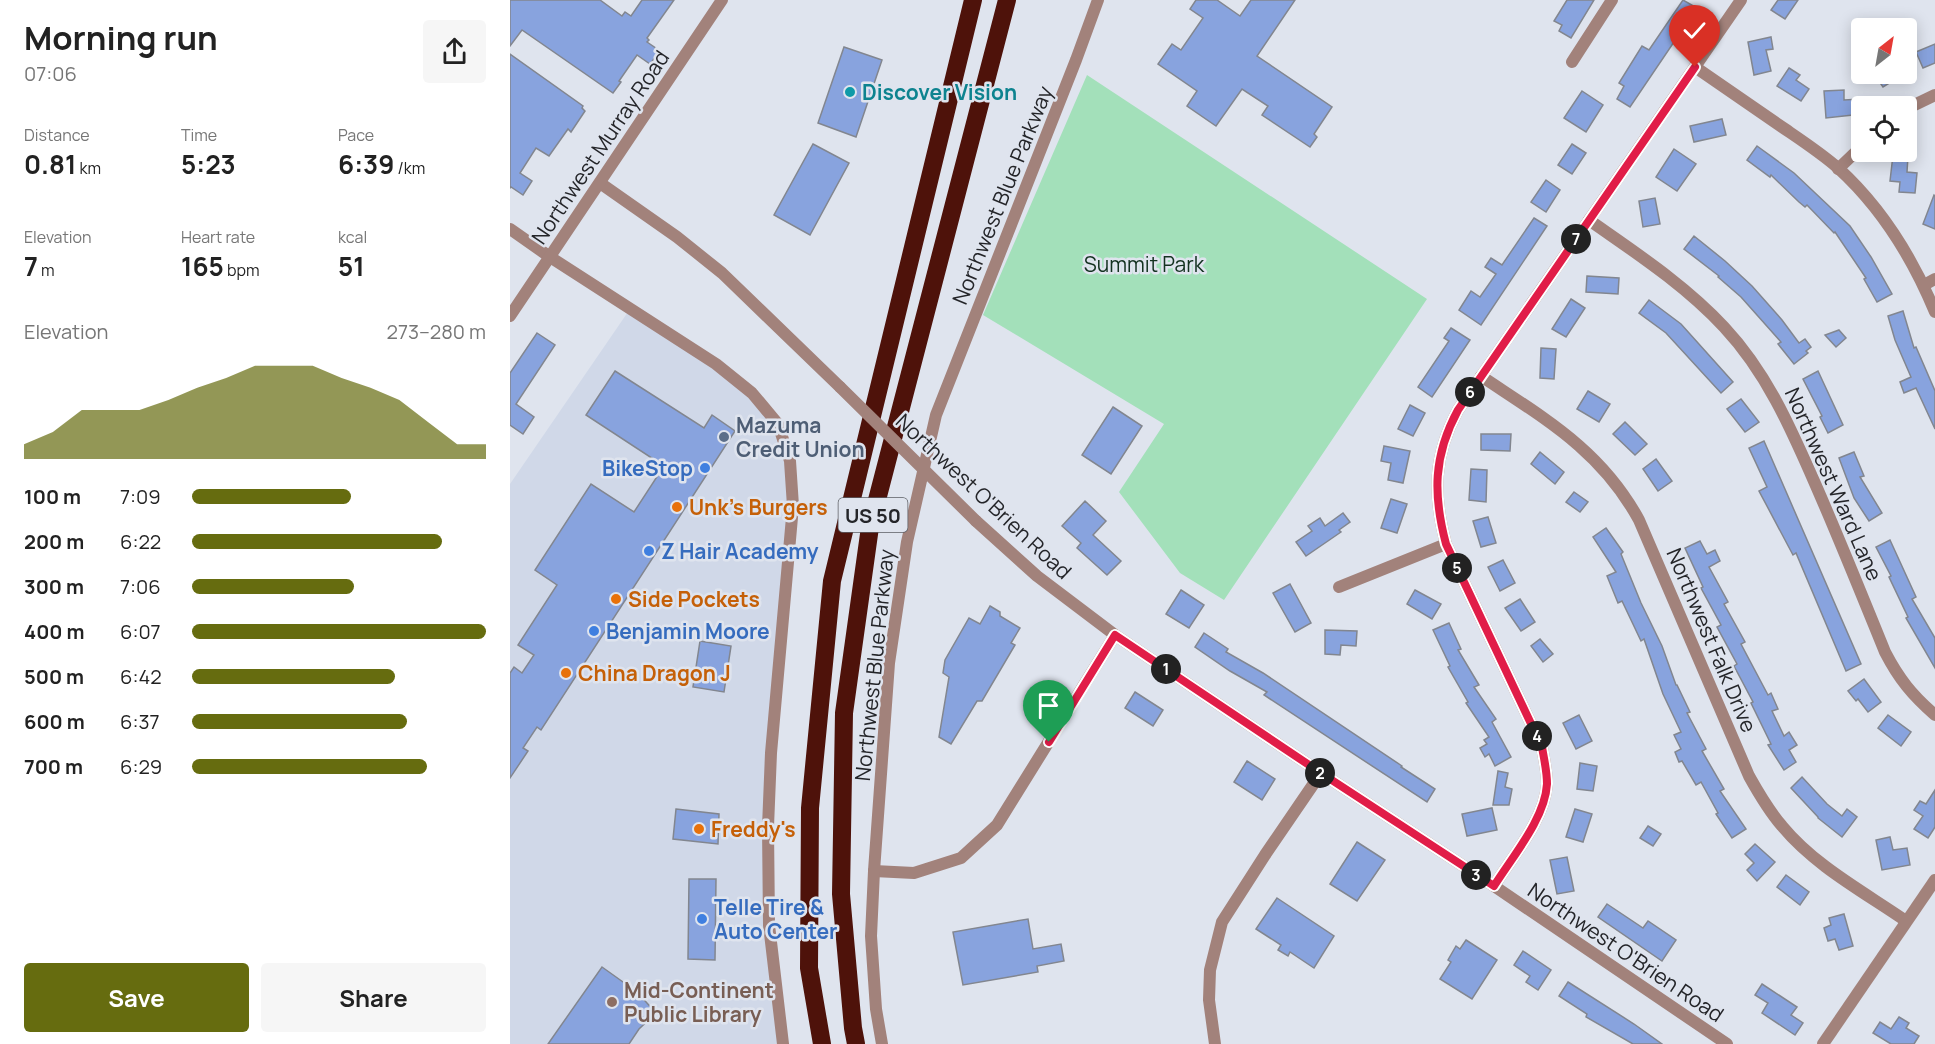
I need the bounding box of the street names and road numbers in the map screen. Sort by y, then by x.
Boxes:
street label: Northwest Murray Road [525,45,675,249]
street label: Northwest Blue Parkway [945,82,1059,308]
street label: Northwest Ward Lane [1779,383,1889,585]
street label: Northwest O'Brien Road [890,407,1078,585]
road number: US 50 [838,498,908,532]
street label: Northwest Falk Drive [1661,544,1763,736]
street label: Northwest Blue Parkway [848,548,900,782]
street label: Northwest O'Brien Road [1523,876,1729,1028]

